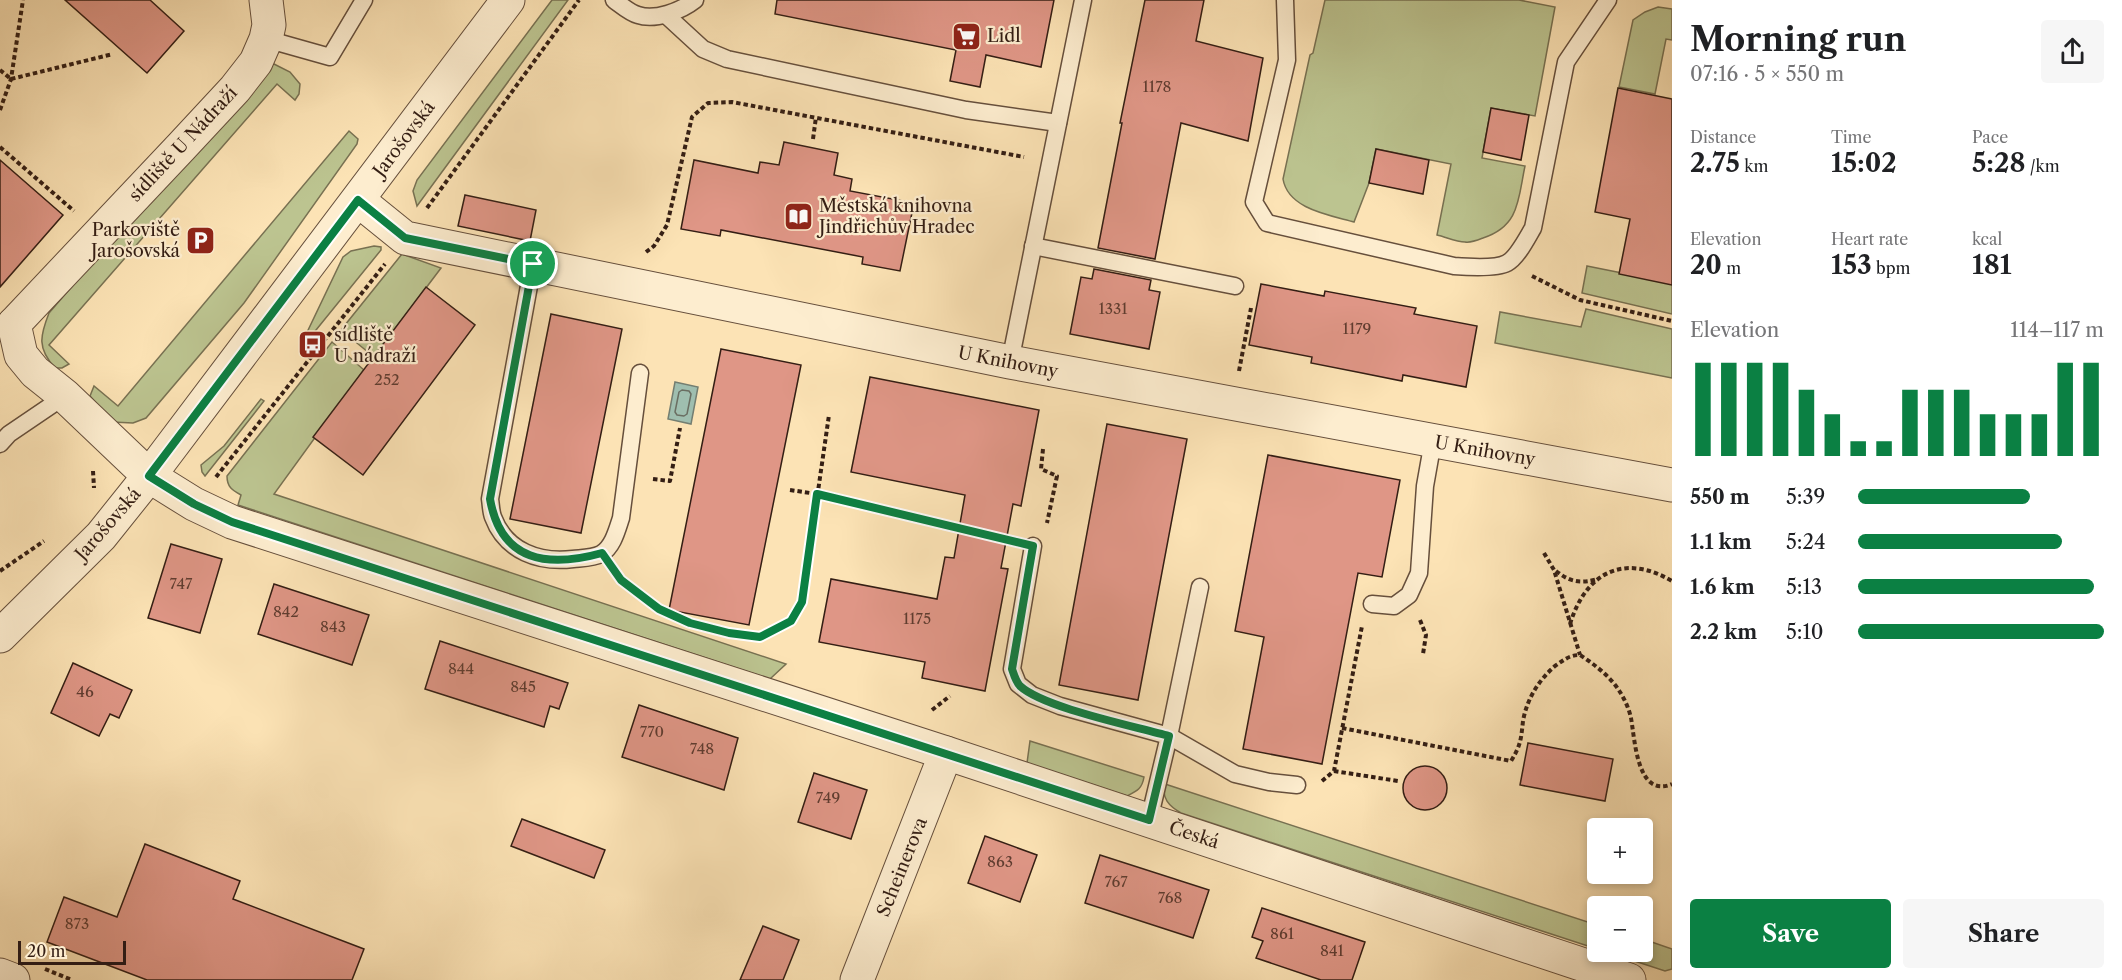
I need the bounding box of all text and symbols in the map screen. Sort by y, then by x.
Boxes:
text: Morning run [1690,19,1906,60]
supermarket icon: Lidl [950,20,982,52]
button: share [2041,20,2104,83]
place label: Lidl [987,25,1021,47]
text: 07:16 · 5 × 550 m [1690,62,1844,86]
house number: 1178 [1143,77,1172,96]
street label: sídliště U Nádraží [124,81,242,206]
street label: Jarošovská [367,96,440,184]
text: Distance [1690,127,1756,147]
text: Time [1831,127,1871,147]
text: Pace [1972,127,2008,147]
text: 2.75 [1690,147,1740,179]
text: 15:02 [1831,147,1897,179]
text: 5:28 [1972,147,2025,179]
text: km [1740,156,1768,176]
text: /km [2025,156,2060,176]
place label: Městská knihovna Jindřichův Hradec [816,195,975,238]
library icon: Městská knihovna Jindřichův Hradec [782,200,814,232]
place label: Parkoviště Jarošovská [88,219,180,262]
parking icon: Parkoviště Jarošovská [185,224,217,256]
text: Elevation [1690,229,1761,249]
text: Heart rate [1831,229,1908,249]
text: kcal [1972,229,2002,249]
pin [507,238,558,289]
icon: arrive [516,247,549,280]
text: 20 [1690,249,1722,281]
text: 153 [1831,249,1872,281]
text: 181 [1972,249,2011,281]
text: m [1722,258,1741,278]
text: bpm [1872,258,1910,278]
house number: 1331 [1098,299,1128,318]
text: Elevation [1690,318,1779,342]
text: 114–117 m [2010,318,2104,342]
house number: 1179 [1343,319,1371,338]
place label: sídliště U nádraží [334,324,417,367]
bus stop icon: sídliště U nádraží [297,329,329,361]
street label: U Knihovny [956,341,1061,383]
house number: 252 [374,370,400,389]
street label: U Knihovny [1433,431,1538,471]
street label: Jarošovská [68,483,146,567]
text: 550 m [1690,485,1750,509]
text: 5:39 [1786,485,1825,509]
text: 1.1 km [1690,530,1752,554]
text: 5:24 [1786,530,1826,554]
house number: 747 [170,574,193,593]
text: 1.6 km [1690,575,1755,599]
text: 5:13 [1786,575,1822,599]
house number: 842 [273,602,299,621]
house number: 1175 [903,609,931,628]
house number: 843 [320,617,346,636]
text: 2.2 km [1690,620,1757,644]
text: 5:10 [1786,620,1824,644]
house number: 844 [448,659,474,678]
house number: 845 [510,677,536,696]
house number: 46 [76,682,94,701]
house number: 770 [640,722,664,741]
house number: 748 [690,739,714,758]
house number: 749 [816,788,840,807]
street label: Scheinerova [872,814,932,920]
street label: Česká [1166,815,1223,854]
map controls [1587,818,1653,962]
button: + [1587,818,1653,884]
house number: 863 [987,852,1013,871]
house number: 767 [1104,872,1128,891]
house number: 768 [1158,888,1182,907]
button: − [1587,896,1653,962]
button: Save [1690,899,1891,968]
button: Share [1903,899,2104,968]
house number: 873 [65,914,89,933]
house number: 861 [1270,924,1295,943]
scale bar [18,938,126,966]
text: 20 m [27,941,66,961]
house number: 841 [1320,941,1345,960]

